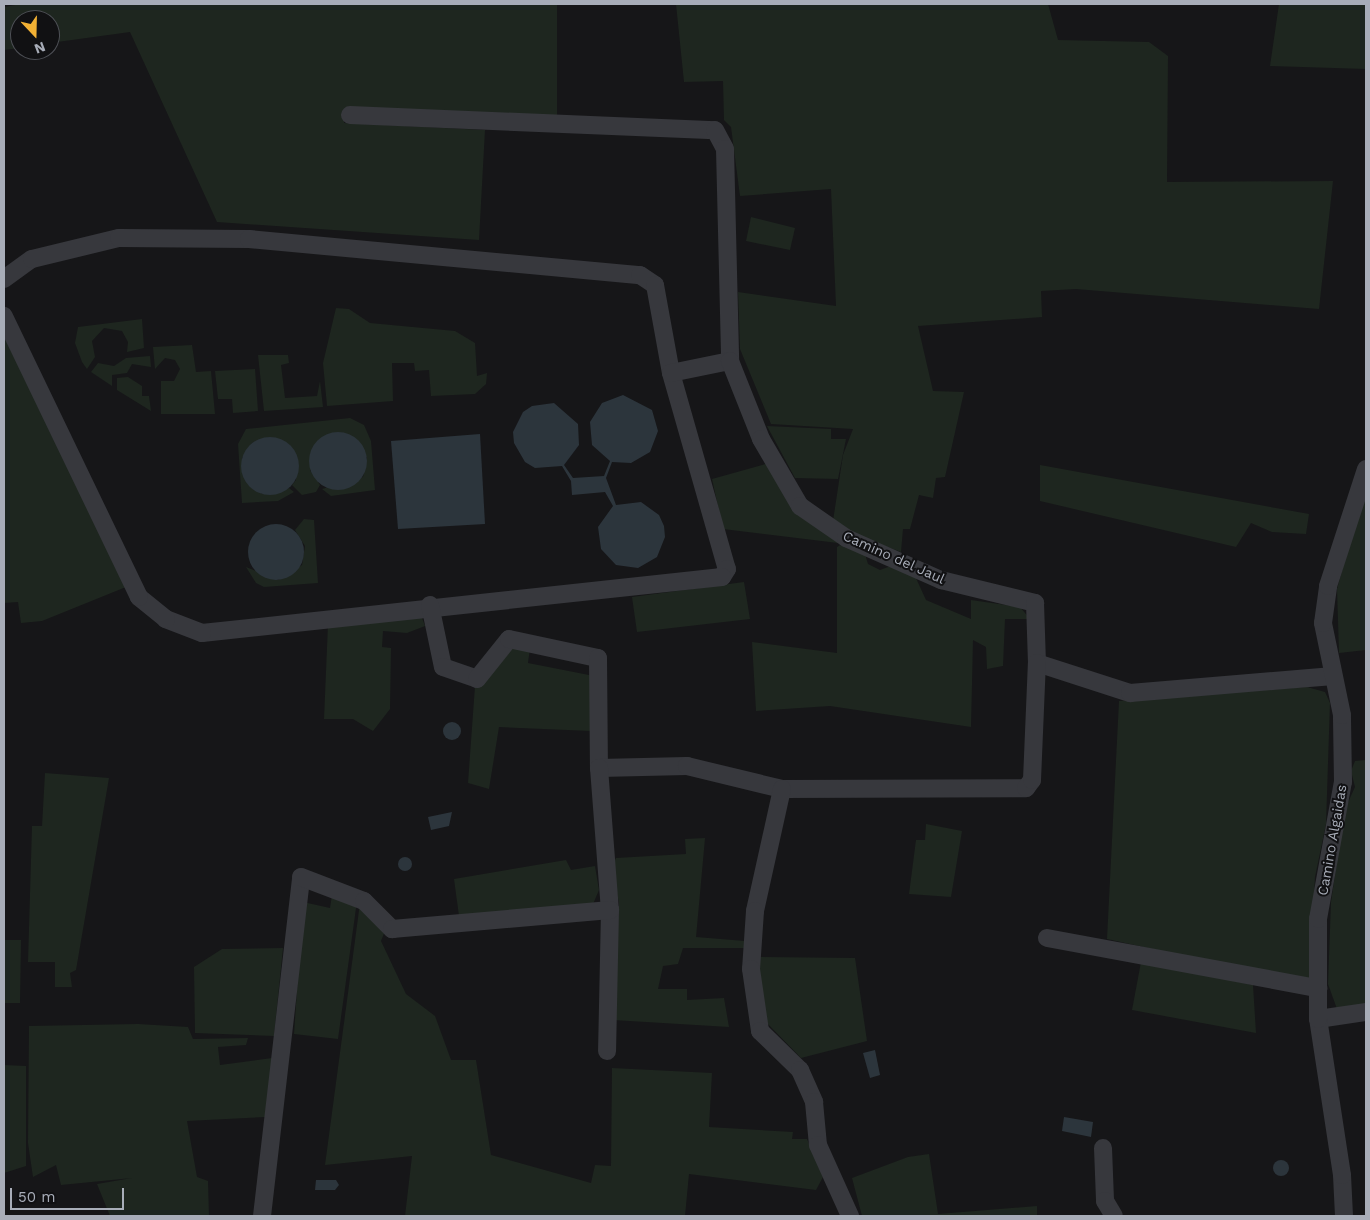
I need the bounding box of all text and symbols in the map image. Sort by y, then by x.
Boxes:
north arrow [10,10,60,60]
text: N [32,39,48,57]
street label: Camino del Jaul [840,527,948,587]
street label: Camino Algaidas [1314,783,1350,897]
scale bar [12,1178,126,1210]
text: 50 m [18,1188,55,1206]

